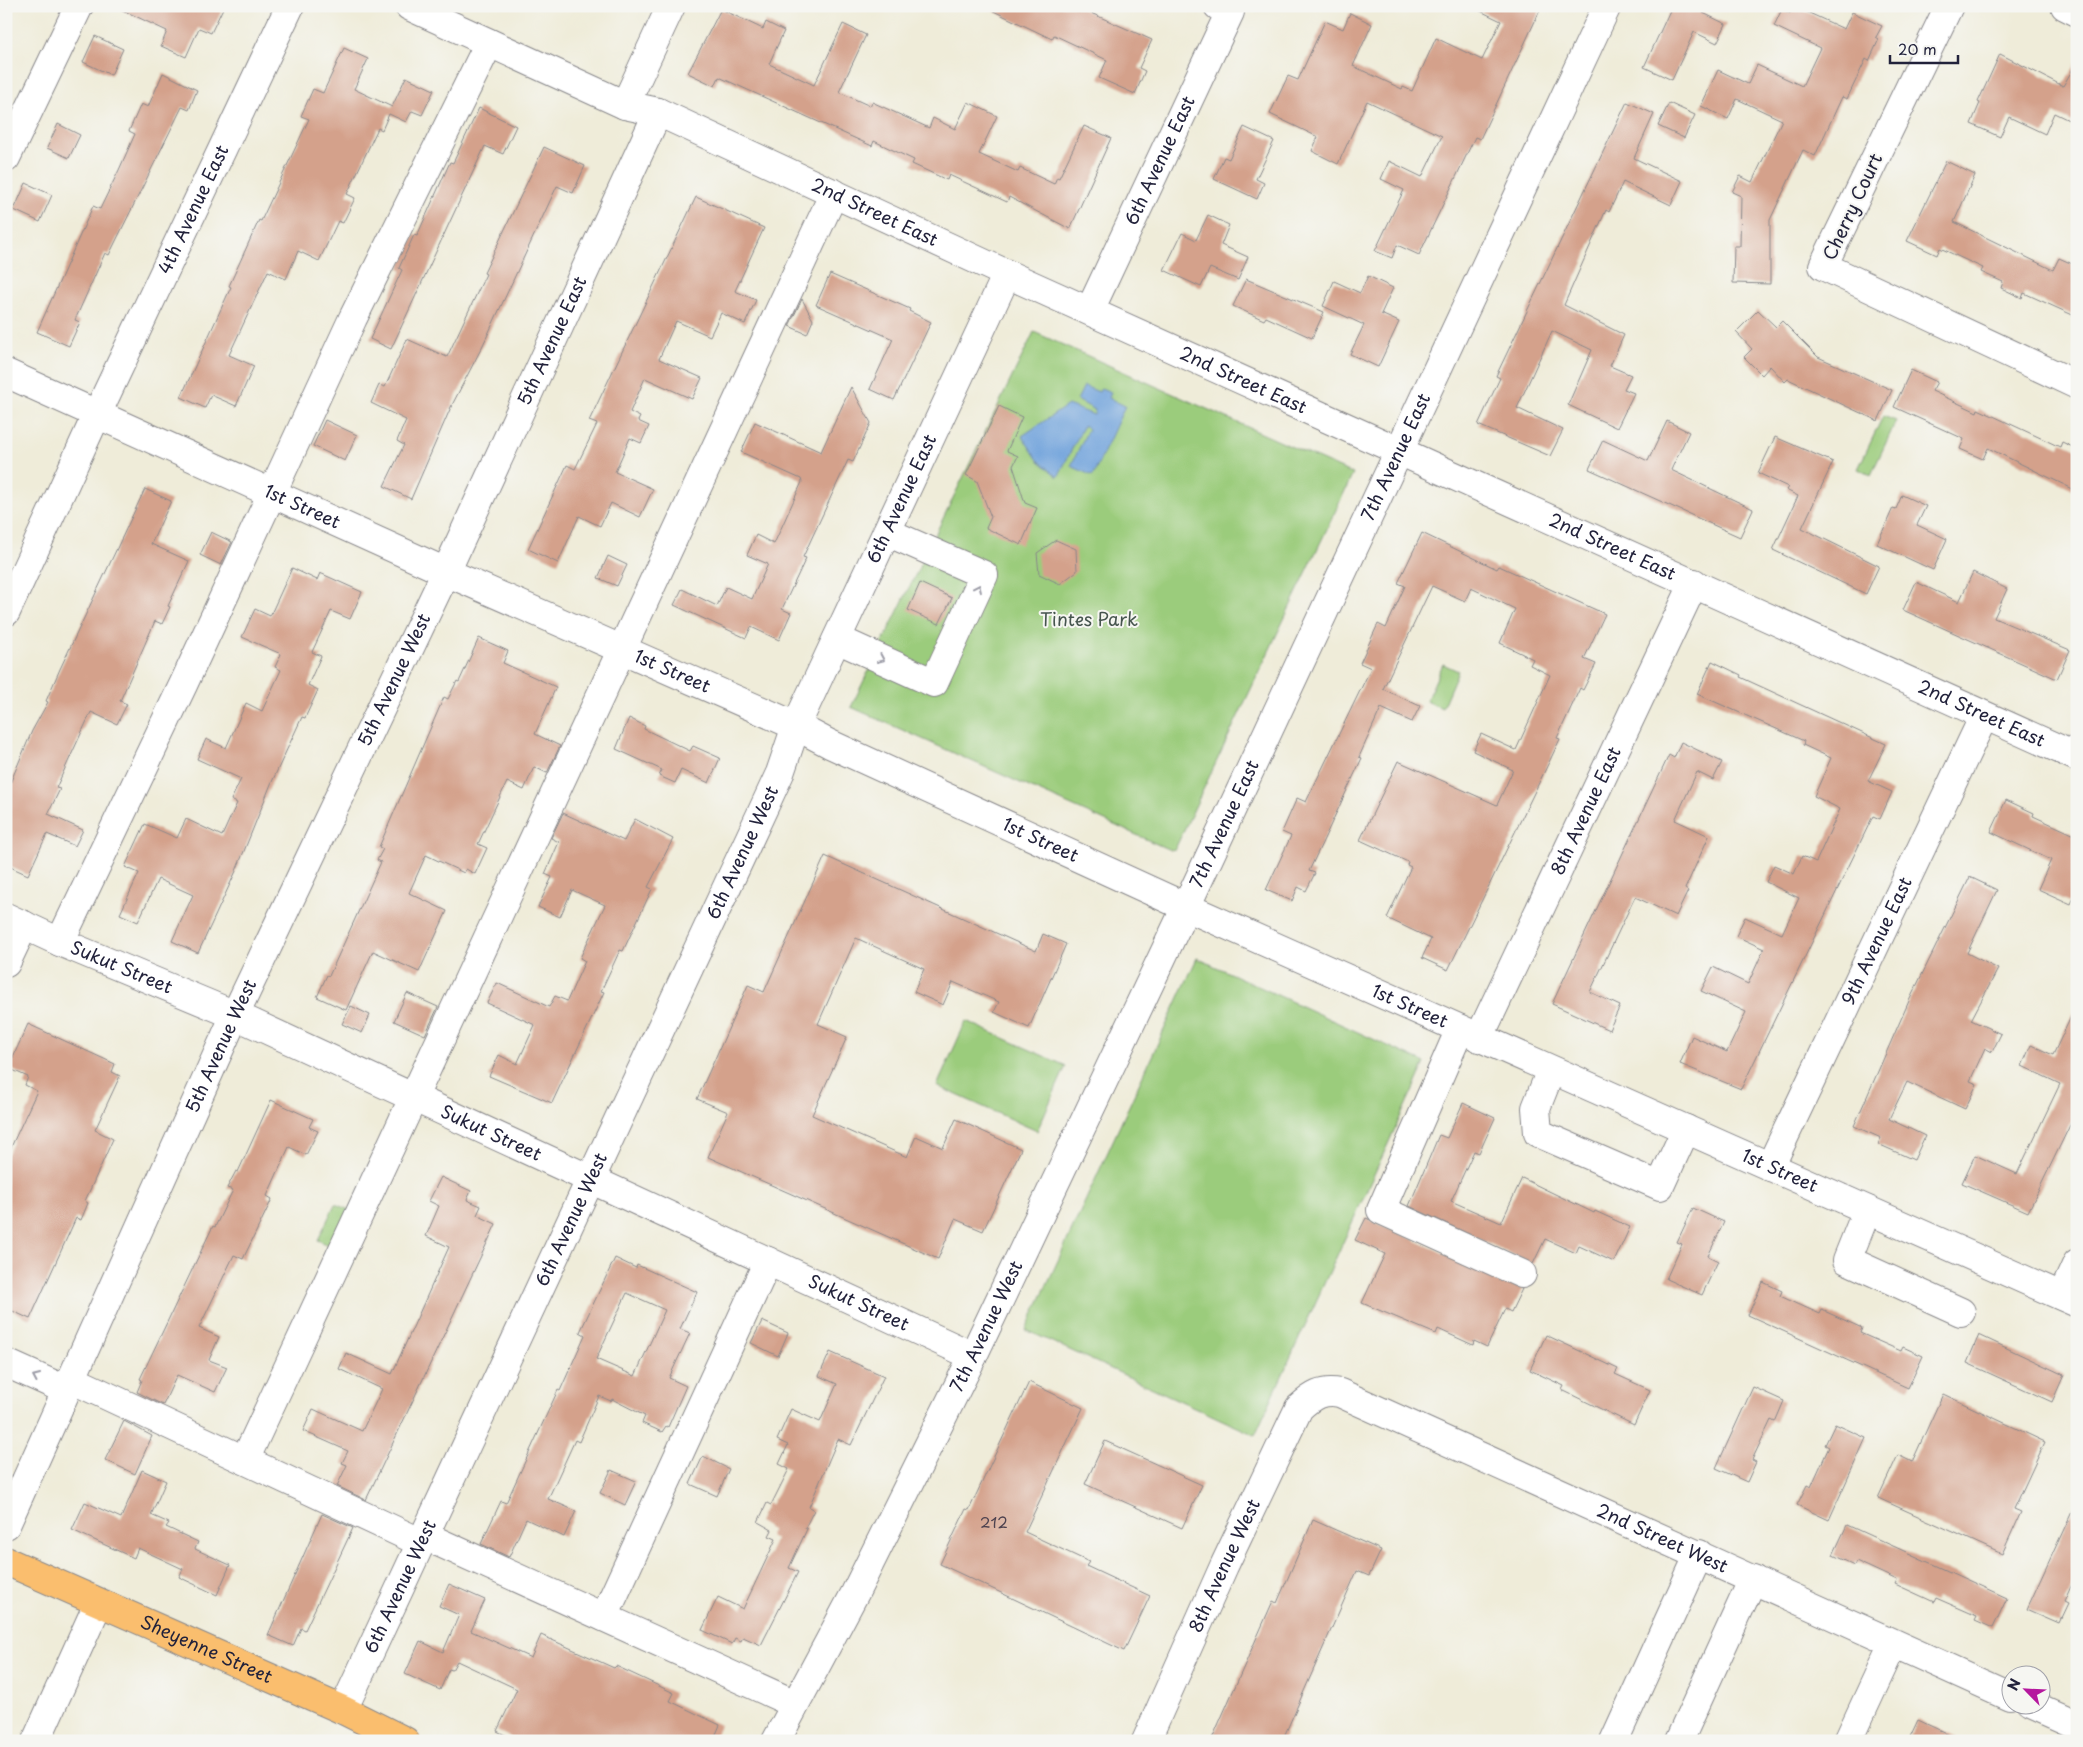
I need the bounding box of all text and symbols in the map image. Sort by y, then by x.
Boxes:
scale bar [1890,32,1958,64]
text: 20 m [1898,37,1937,60]
street label: 6th Avenue East [1117,91,1201,229]
street label: 4th Avenue East [150,140,234,278]
street label: Cherry Court [1815,149,1888,264]
street label: 2nd Street East [807,170,943,252]
street label: 5th Avenue East [510,272,592,409]
street label: 2nd Street East [1176,339,1311,420]
street label: 7th Avenue East [1353,388,1436,525]
street label: 6th Avenue East [859,429,942,567]
street label: 1st Street [260,477,345,535]
street label: 2nd Street East [1545,505,1681,586]
one-way arrow [972,584,983,593]
park label: Tintes Park [1040,605,1138,632]
street label: 5th Avenue West [350,609,436,750]
street label: 1st Street [630,641,715,699]
one-way arrow [876,652,885,663]
street label: 2nd Street East [1914,672,2050,753]
street label: 8th Avenue East [1543,742,1627,879]
street label: 7th Avenue East [1182,755,1265,892]
street label: 6th Avenue West [699,781,784,923]
street label: 1st Street [998,810,1083,868]
street label: 9th Avenue East [1834,872,1918,1009]
street label: Sukut Street [67,933,177,1000]
street label: 5th Avenue West [178,974,262,1117]
street label: 1st Street [1368,976,1453,1034]
street label: Sukut Street [437,1097,546,1167]
street label: 1st Street [1738,1141,1823,1198]
street label: 6th Avenue West [528,1148,613,1290]
street label: 7th Avenue West [942,1256,1028,1396]
street label: Sukut Street [804,1267,914,1337]
one-way arrow [32,1372,41,1383]
street label: 8th Avenue West [1181,1494,1266,1636]
street label: 2nd Street West [1593,1496,1733,1579]
house number: 212 [980,1510,1008,1533]
street label: 6th Avenue West [356,1515,442,1657]
street label: Sheyenne Street [137,1607,277,1689]
north arrow [2000,1664,2050,1714]
text: N [2002,1675,2026,1694]

